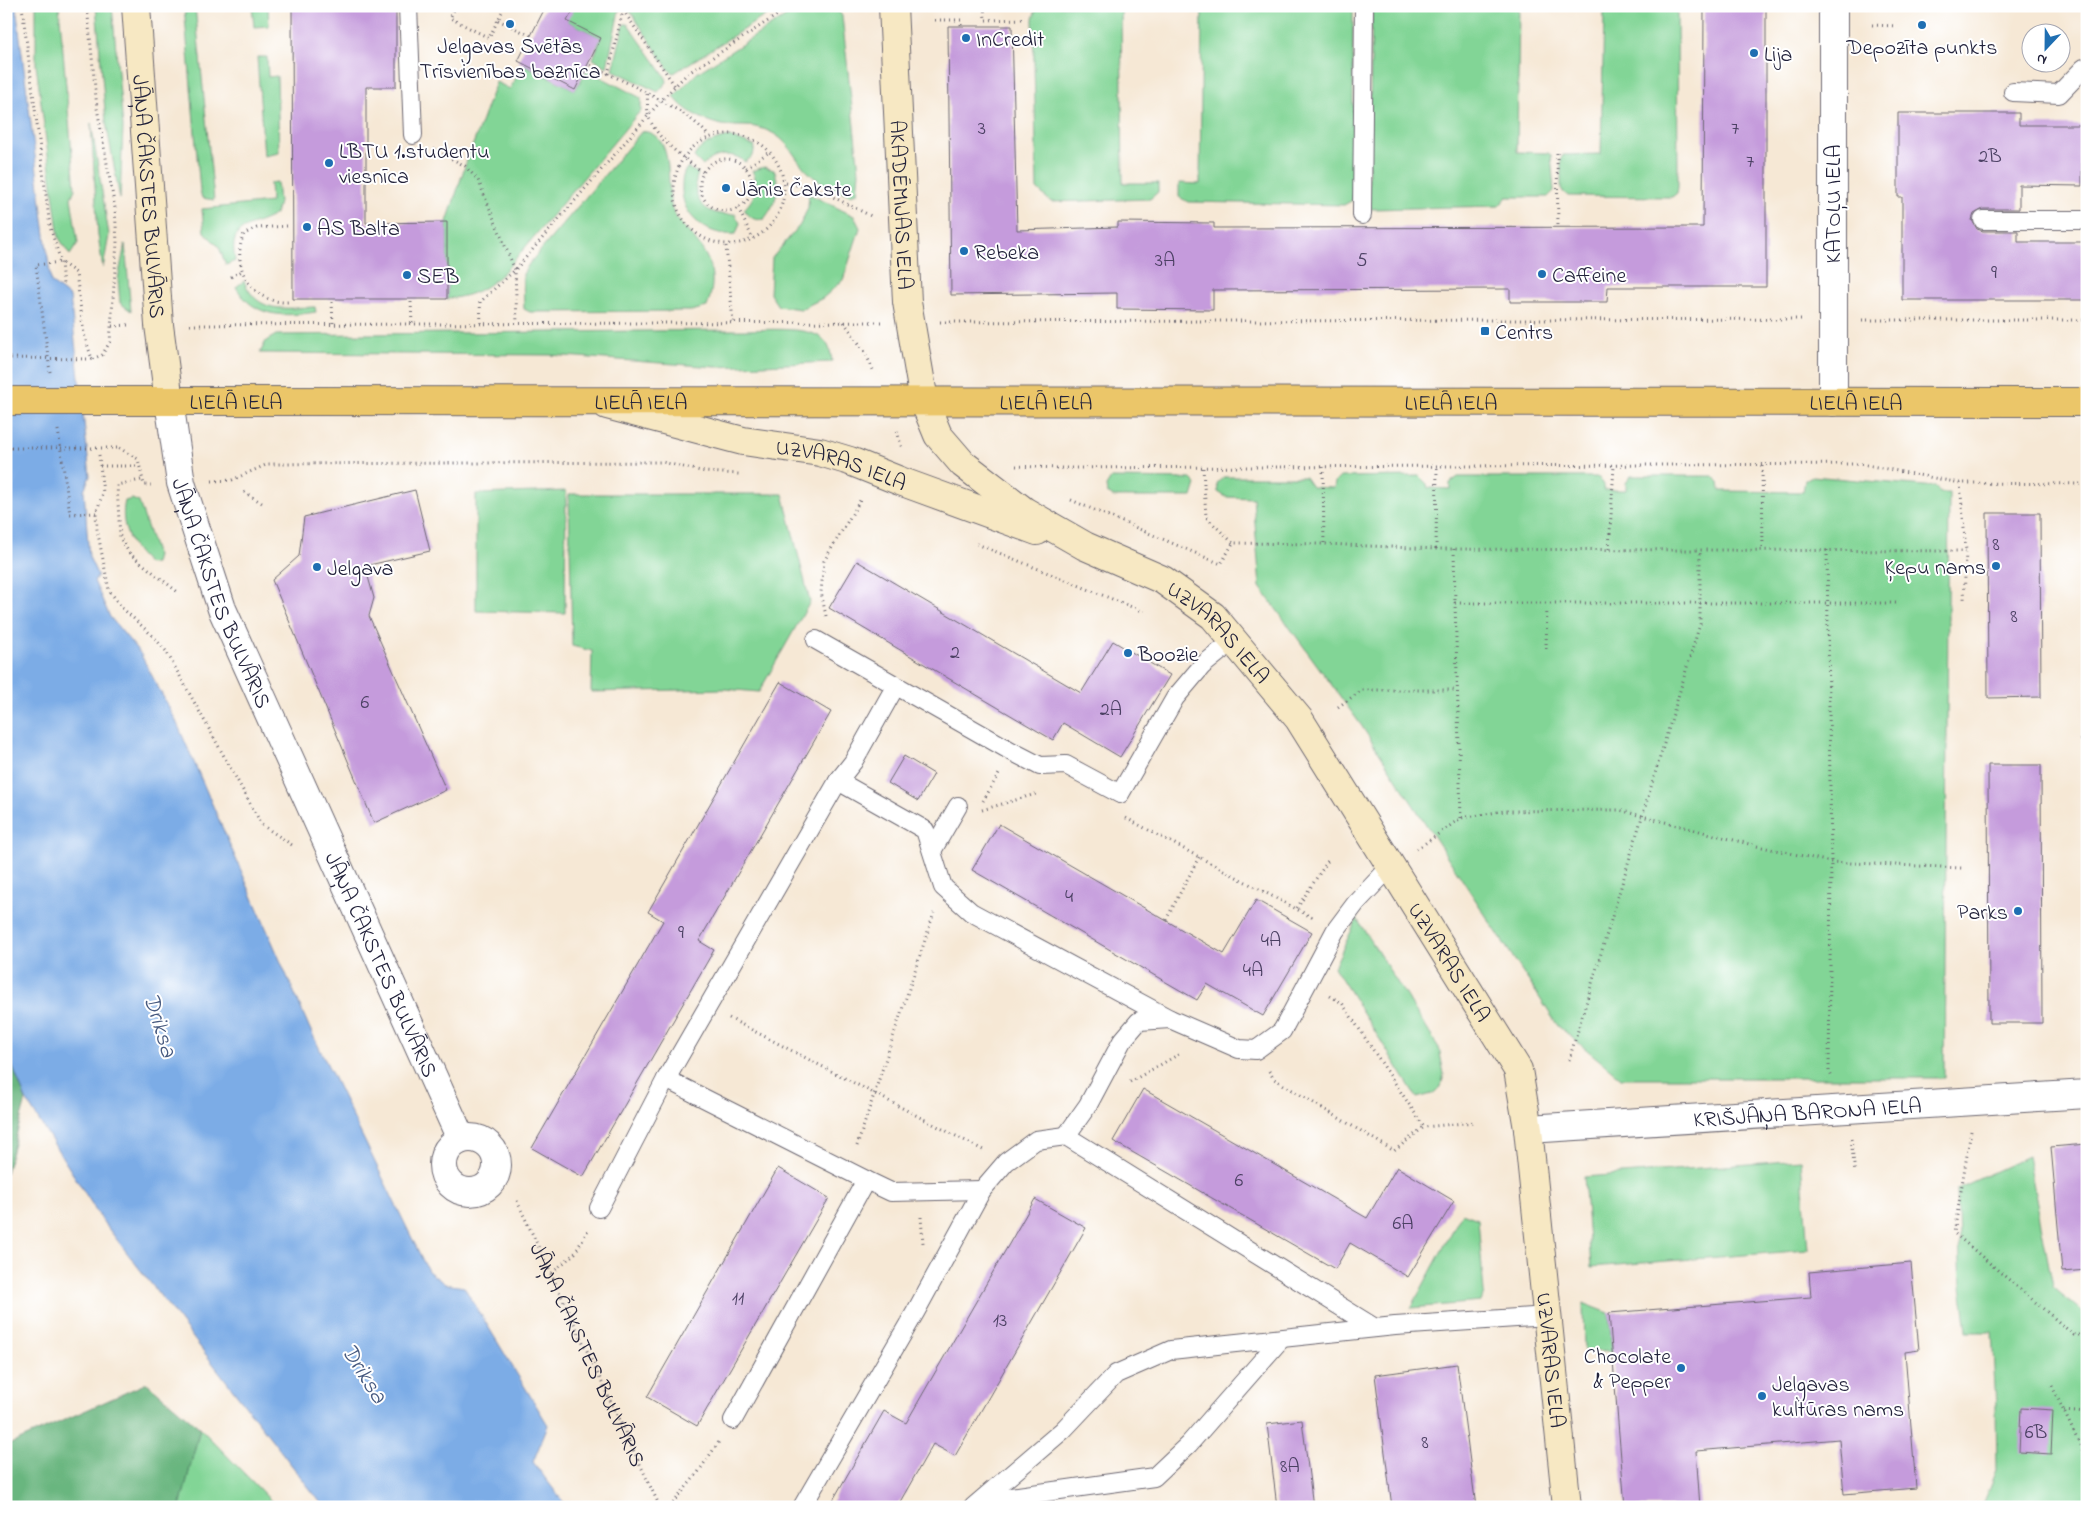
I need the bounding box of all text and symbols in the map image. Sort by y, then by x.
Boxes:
marker: Jelgavas Svētās Trīsvienības baznīca [504,18,516,30]
marker: Depozīta punkts [1916,19,1928,31]
north arrow [2020,22,2070,72]
place label: InCredit [976,25,1045,57]
place label: Jelgavas Svētās Trīsvienības baznīca [419,32,601,89]
marker: InCredit [960,32,972,44]
place label: Depozīta punkts [1846,33,1997,65]
place label: Lija [1764,40,1792,72]
marker: Lija [1748,47,1760,59]
text: N [2033,47,2050,70]
street label: JĀŅA ČAKSTES BULVĀRIS [122,74,171,320]
house number: 3 [978,115,986,144]
house number: 7 [1731,115,1739,144]
street label: AKADĒMIJAS IELA [879,119,919,291]
place label: LBTU 1.studentu viesnīca [339,137,490,194]
house number: 2B [1978,143,2002,172]
street label: KATOĻU IELA [1819,144,1851,264]
house number: 7 [1746,148,1754,177]
marker: LBTU 1.studentu viesnīca [323,157,335,169]
place label: Jānis Čakste [736,175,852,207]
marker: Jānis Čakste [720,182,732,194]
place label: AS Balta [317,214,400,246]
marker: AS Balta [301,221,313,233]
place label: Rebeka [974,238,1039,270]
marker: Rebeka [958,245,970,257]
house number: 3A [1155,247,1175,276]
house number: 5 [1356,247,1368,276]
house number: 9 [1991,259,1997,288]
place label: Caffeine [1552,261,1626,293]
place label: SEB [417,262,459,294]
marker: Caffeine [1536,268,1548,280]
marker: SEB [401,269,413,281]
place label: Centrs [1495,318,1553,350]
marker: Centrs [1479,325,1491,337]
street label: LIELĀ IELA [190,388,282,420]
street label: LIELĀ IELA [595,388,687,420]
street label: LIELĀ IELA [1000,388,1092,421]
street label: LIELĀ IELA [1405,389,1497,421]
street label: LIELĀ IELA [1810,389,1902,421]
street label: UZVARAS IELA [773,433,911,501]
street label: JĀŅA ČAKSTES BULVĀRIS [161,474,278,714]
house number: 8 [1992,531,2000,560]
place label: Ķepu nams [1884,553,1986,585]
place label: Jelgava [327,554,393,587]
marker: Ķepu nams [1990,560,2002,572]
marker: Jelgava [311,561,323,573]
street label: UZVARAS IELA [1159,575,1276,692]
house number: 8 [2010,603,2018,632]
house number: 2 [950,639,960,668]
place label: Boozie [1137,640,1199,672]
marker: Boozie [1122,647,1134,659]
house number: 6 [361,689,370,718]
house number: 2A [1100,696,1122,725]
street label: JĀŅA ČAKSTES BULVĀRIS [315,848,444,1083]
house number: 4 [1065,883,1073,912]
street label: UZVARAS IELA [1398,897,1497,1029]
place label: Parks [1957,898,2008,930]
marker: Parks [2012,905,2024,917]
house number: 9 [678,919,684,948]
house number: 4A [1261,927,1281,956]
house number: 4A [1243,957,1263,986]
water label: Driksa [132,989,185,1063]
street label: KRIŠJĀŅA BARONA IELA [1693,1091,1923,1138]
house number: 6 [1235,1167,1244,1196]
house number: 6A [1392,1210,1414,1239]
street label: JĀŅA ČAKSTES BULVĀRIS [520,1238,652,1473]
house number: 11 [732,1285,744,1314]
street label: UZVARAS IELA [1526,1291,1572,1430]
house number: 13 [993,1307,1007,1336]
water label: Driksa [331,1337,396,1412]
place label: Chocolate & Pepper [1584,1342,1671,1399]
marker: Chocolate & Pepper [1675,1362,1687,1374]
place label: Jelgavas kultūras nams [1772,1370,1904,1427]
marker: Jelgavas kultūras nams [1756,1390,1768,1402]
house number: 6B [2025,1419,2047,1448]
house number: 8 [1421,1429,1429,1458]
house number: 8A [1280,1453,1300,1482]

